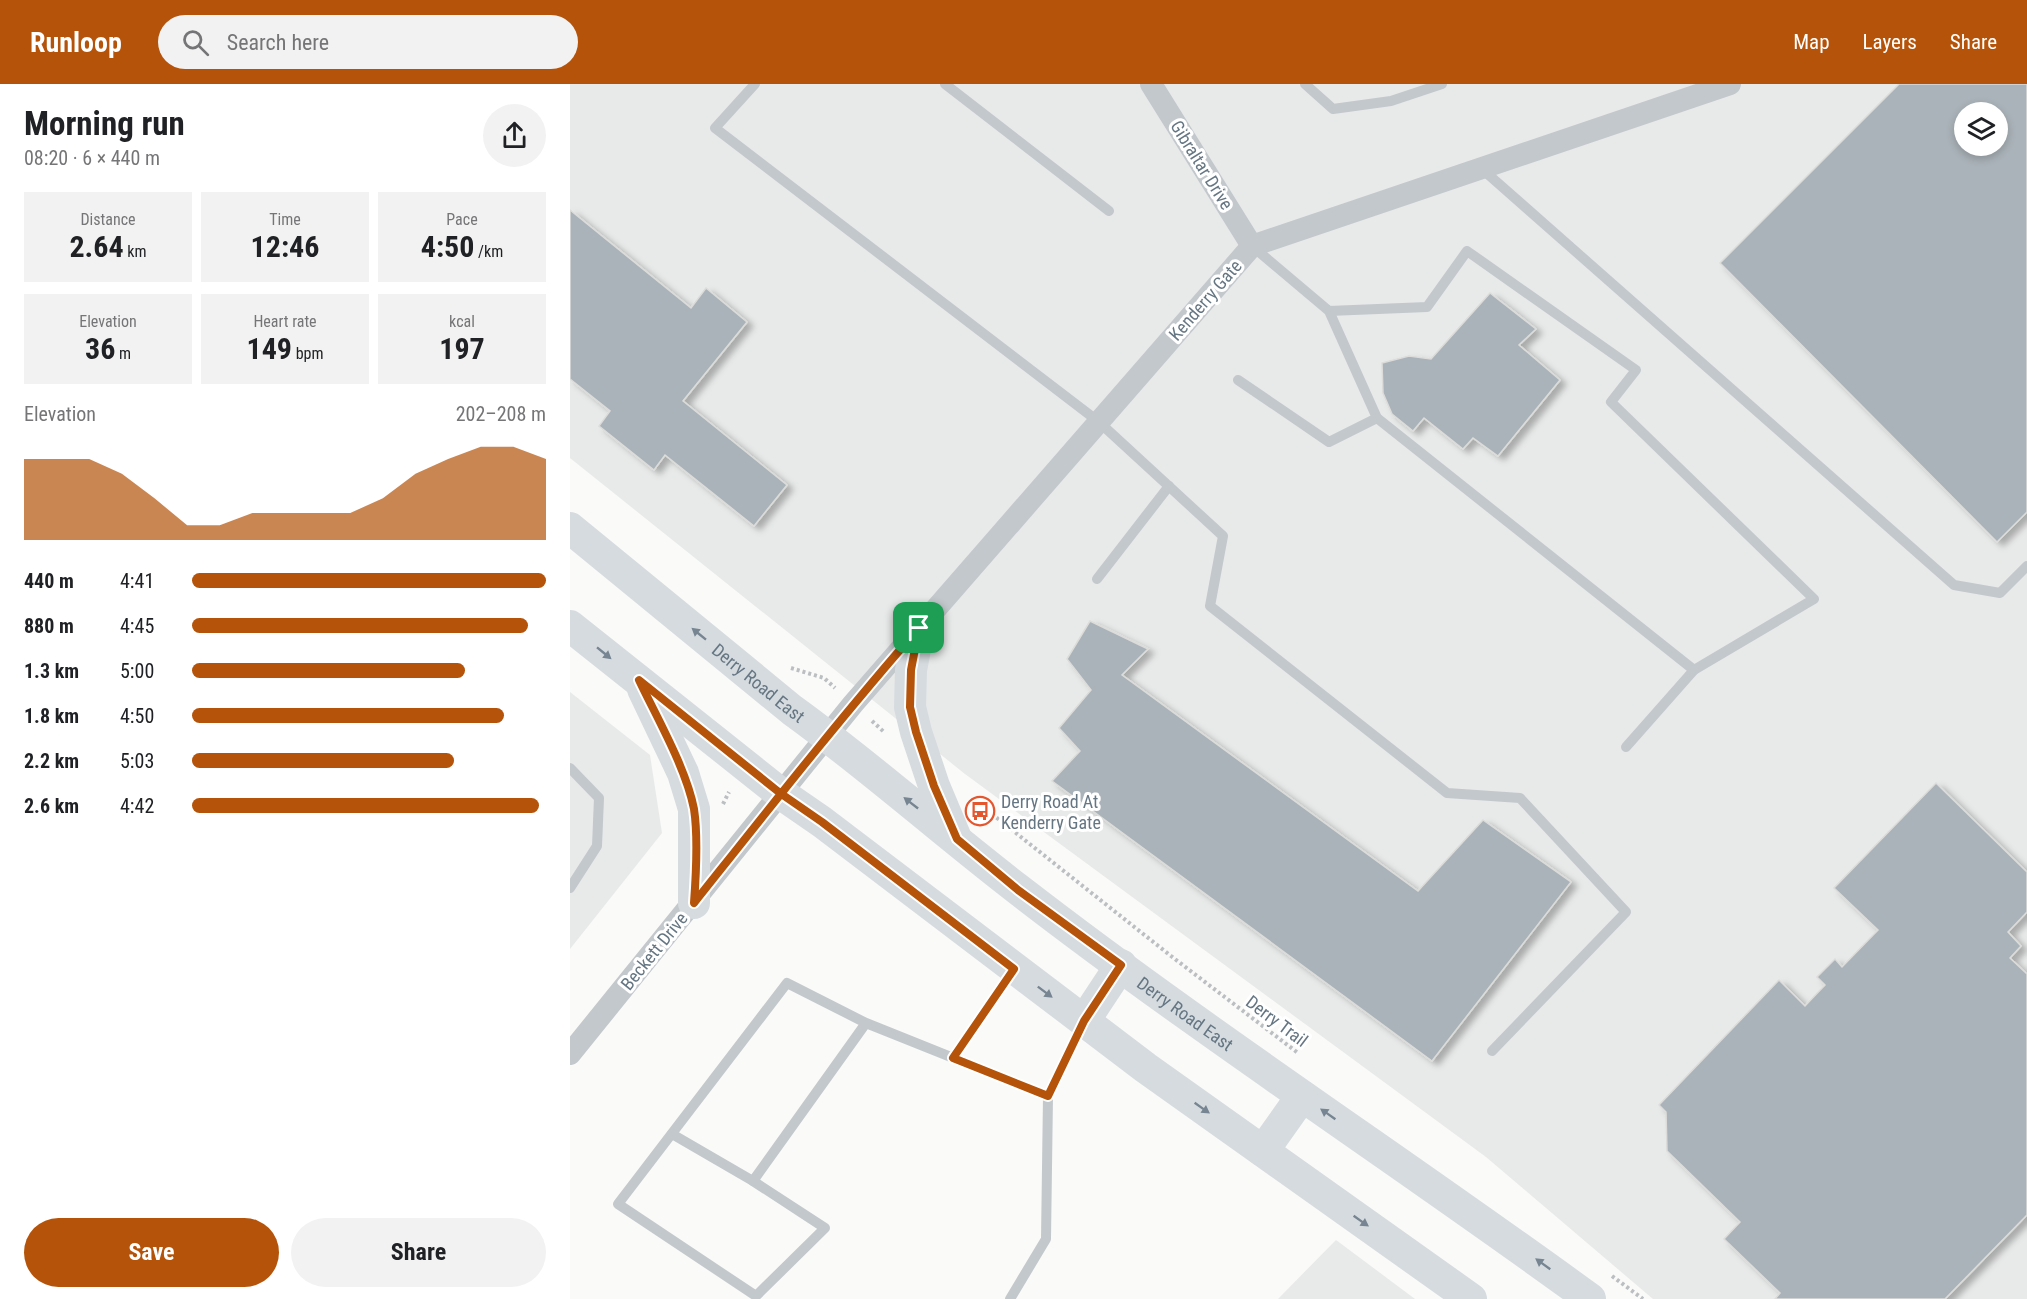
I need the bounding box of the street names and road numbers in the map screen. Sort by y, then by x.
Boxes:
street label: Gibraltar Drive [1166,117,1238,213]
street label: Kenderry Gate [1164,255,1246,345]
street label: Derry Road East [708,639,809,726]
street label: Beckett Drive [616,908,692,994]
street label: Derry Road East [1133,972,1238,1055]
street label: Derry Trail [1242,991,1312,1051]

